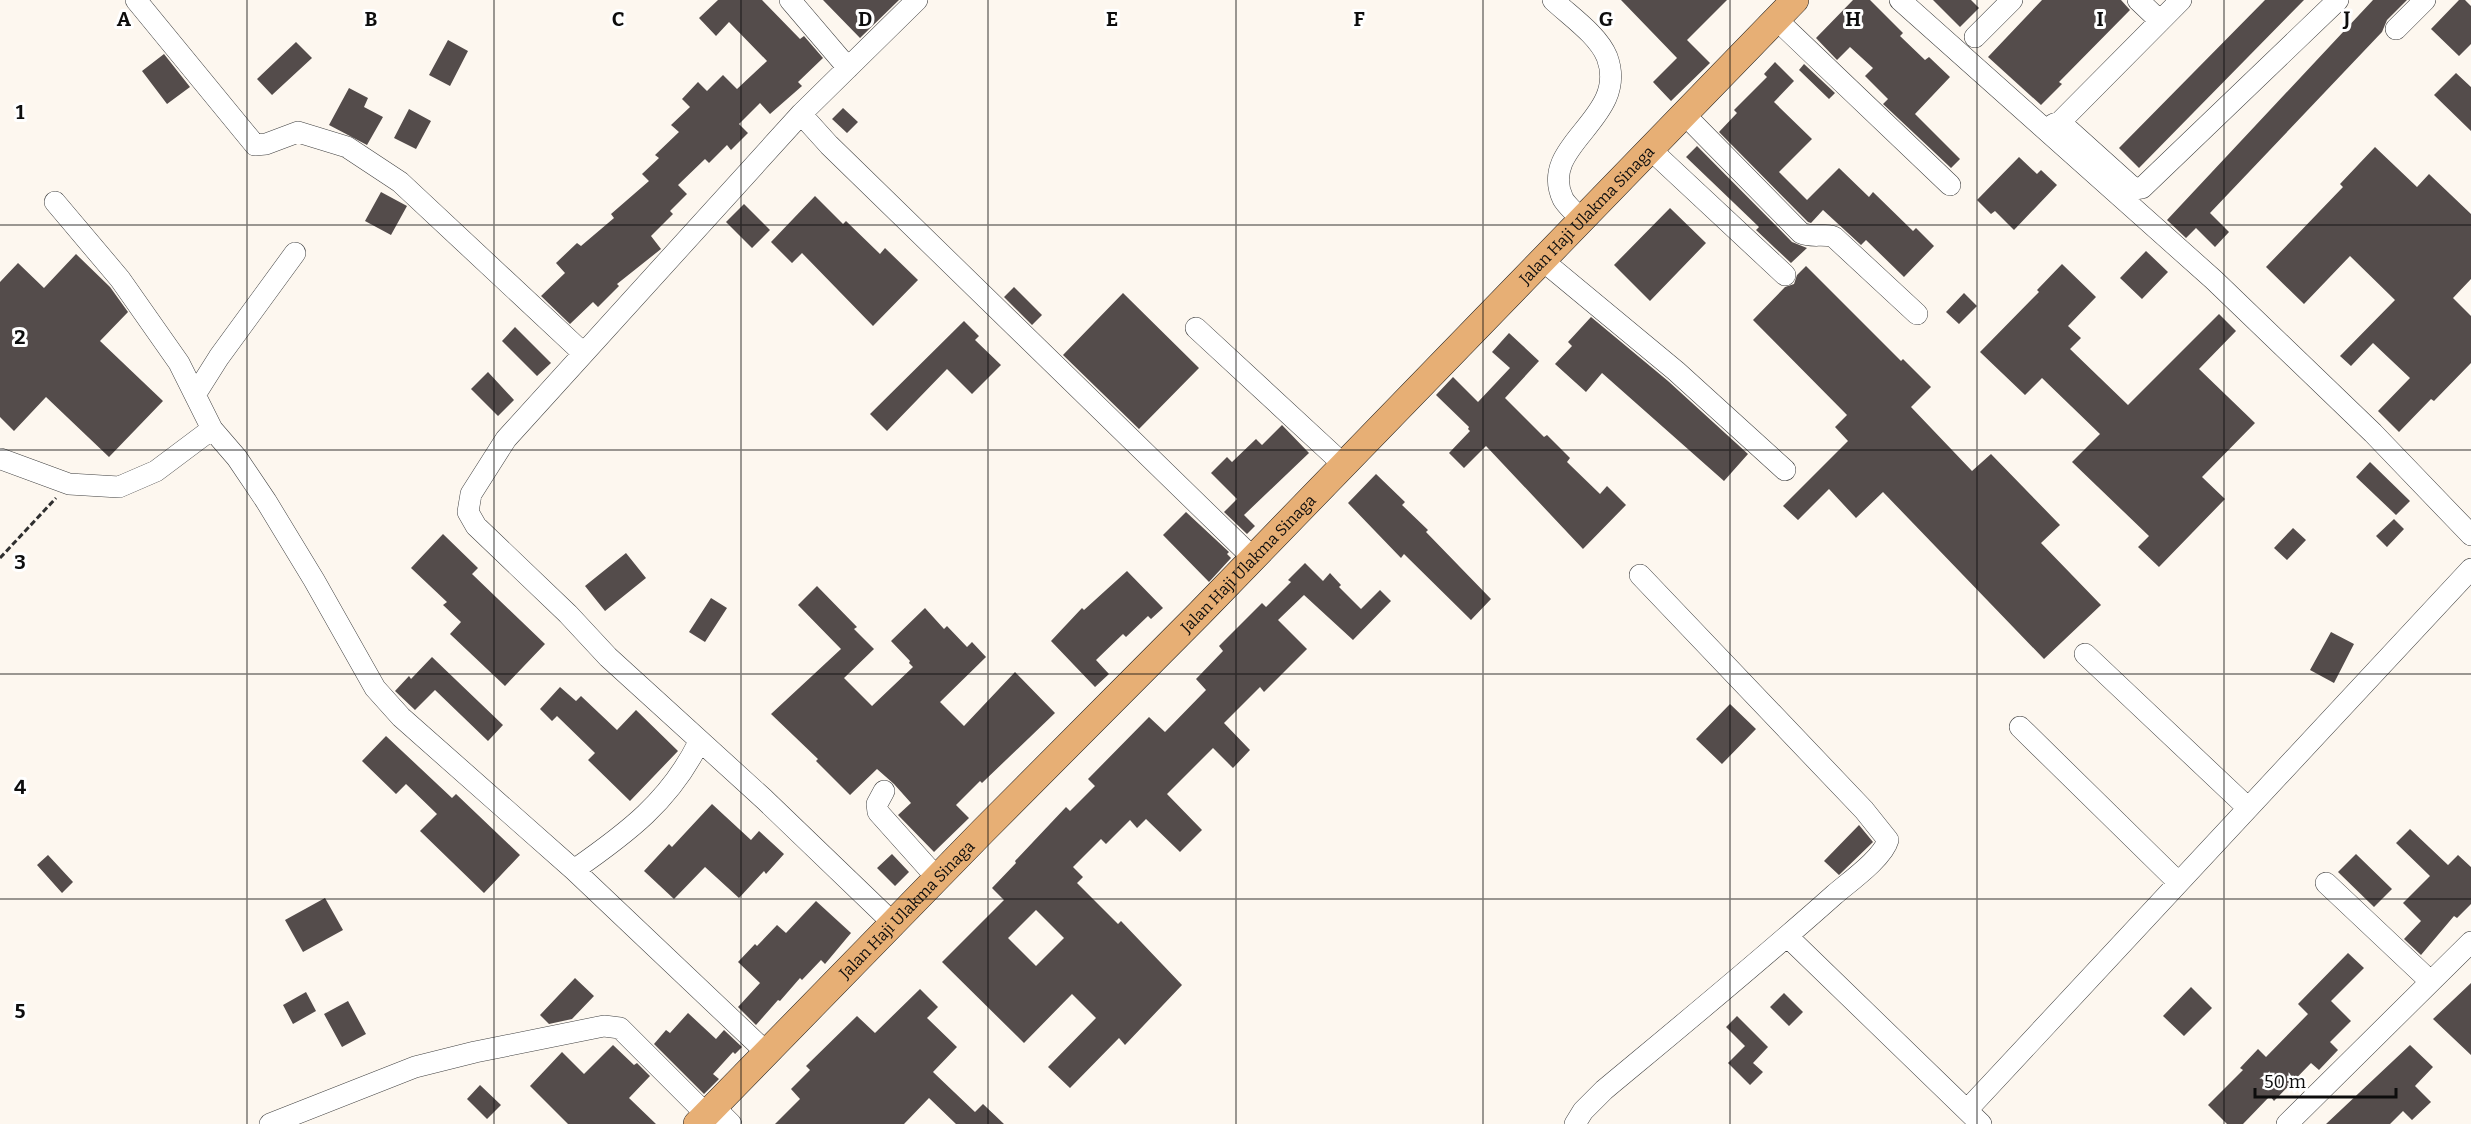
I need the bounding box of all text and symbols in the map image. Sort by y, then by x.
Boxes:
text: A [117,7,132,31]
text: B [365,7,378,31]
text: C [612,7,624,31]
text: D [858,7,872,31]
text: E [1106,7,1118,31]
text: F [1353,7,1365,31]
text: G [1599,7,1613,31]
text: H [1845,7,1861,31]
text: I [2096,7,2104,31]
text: J [2343,7,2351,31]
text: 1 [16,100,25,124]
street label: Jalan Haji Ulakma Sinaga [1515,142,1658,289]
text: 2 [14,325,26,349]
street label: Jalan Haji Ulakma Sinaga [1176,491,1320,638]
text: 3 [14,550,26,574]
text: 4 [14,775,26,799]
street label: Jalan Haji Ulakma Sinaga [835,837,979,983]
text: 5 [15,999,26,1023]
scale bar [2255,1061,2396,1099]
text: 50 m [2264,1071,2306,1093]

